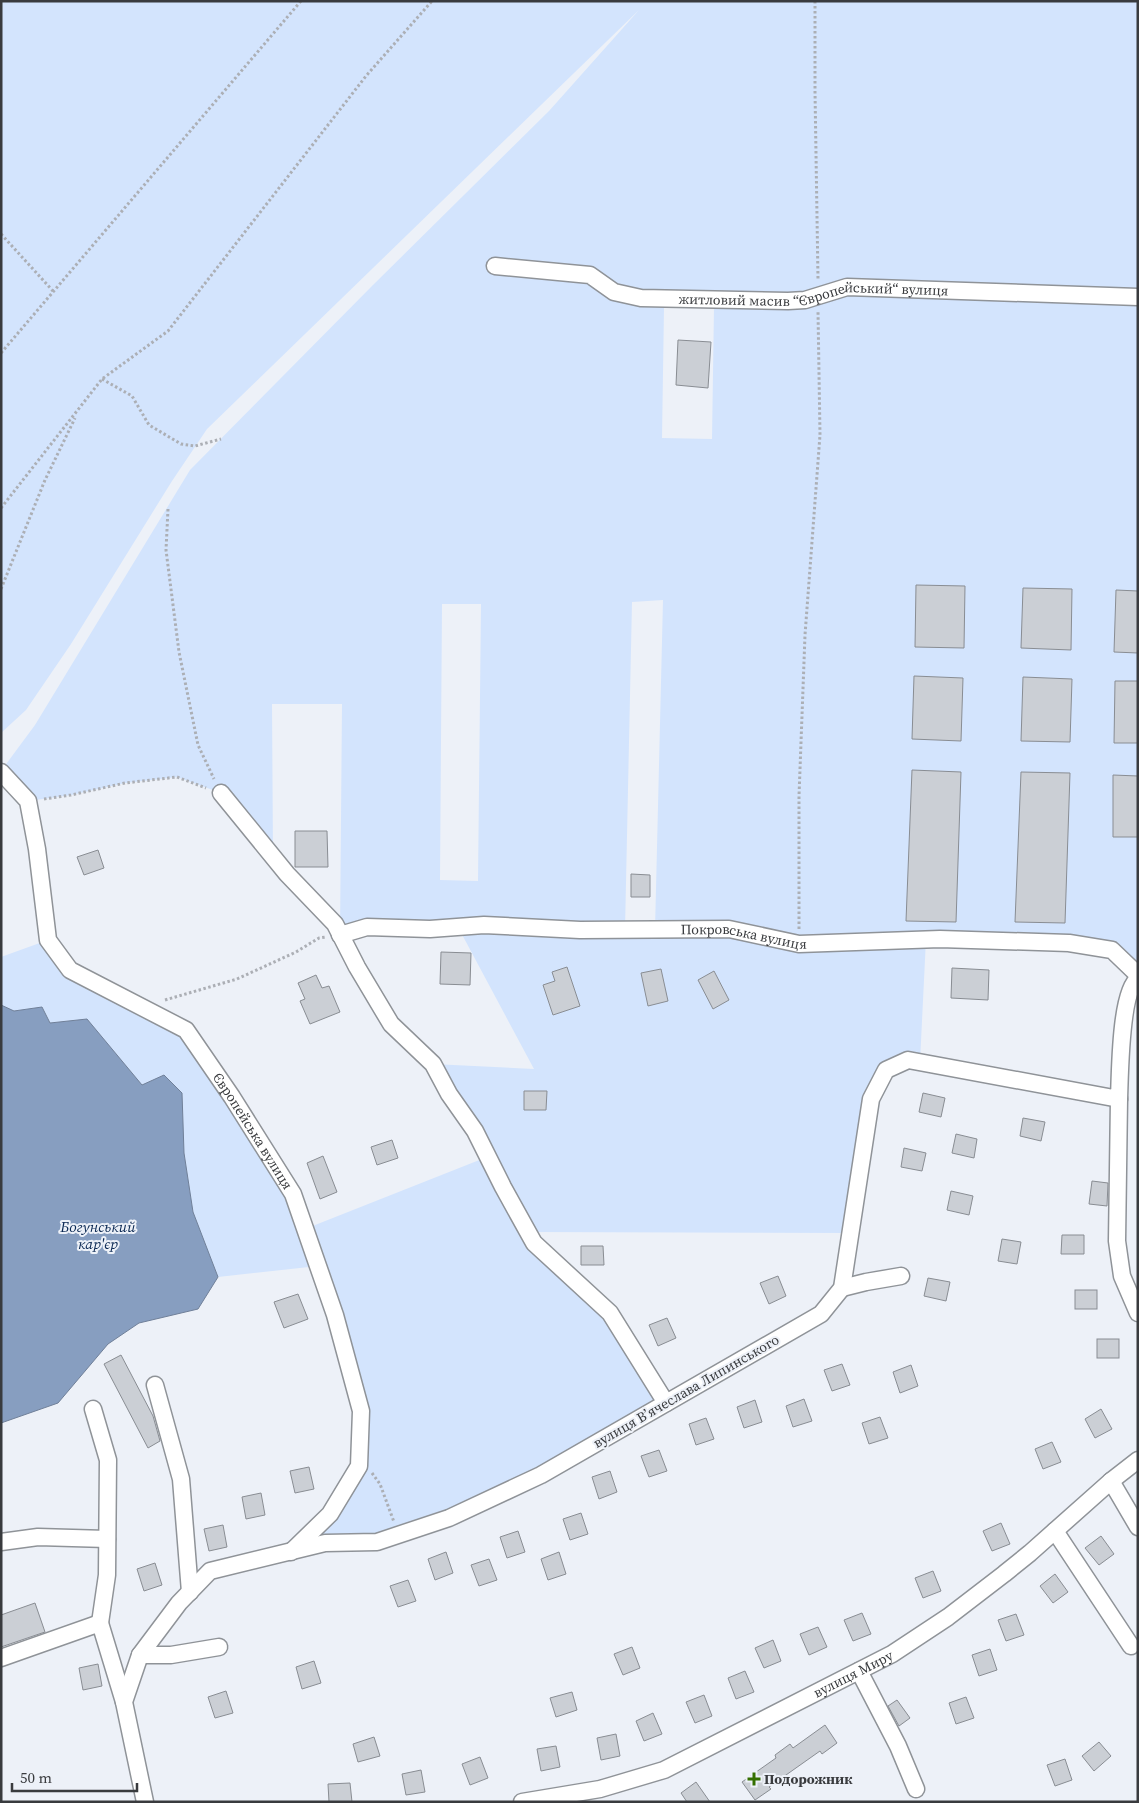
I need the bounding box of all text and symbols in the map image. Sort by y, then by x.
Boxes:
street label: житловий масив “Європейський“ вулиця [678,277,949,311]
street label: Покровська вулиця [681,919,807,954]
street label: Європейська вулиця [208,1068,298,1193]
water label: Богунський кар'єр [59,1216,136,1254]
street label: вулиця Вʼячеслава Липинського [589,1329,783,1453]
street label: вулиця Миру [810,1645,897,1702]
scale bar [12,1760,138,1792]
text: 50 m [20,1767,52,1788]
place label: Подорожник [764,1769,853,1789]
marker: Подорожник [748,1773,760,1785]

